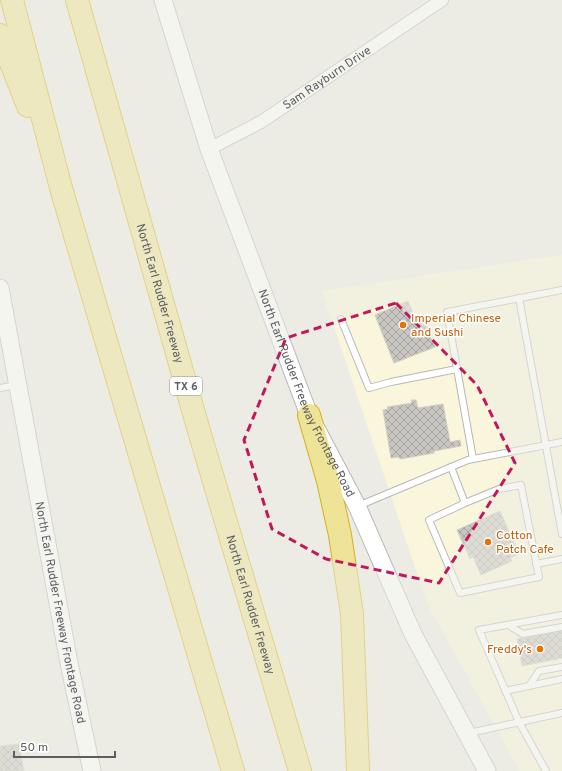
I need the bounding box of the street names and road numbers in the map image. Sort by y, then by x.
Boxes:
street label: Sam Rayburn Drive [280,43,375,114]
street label: North Earl Rudder Freeway [132,222,186,365]
street label: North Earl Rudder Freeway Frontage Road [253,287,358,500]
road number: TX 6 [170,377,202,395]
street label: North Earl Rudder Freeway Frontage Road [30,500,89,725]
street label: North Earl Rudder Freeway [221,533,278,676]

